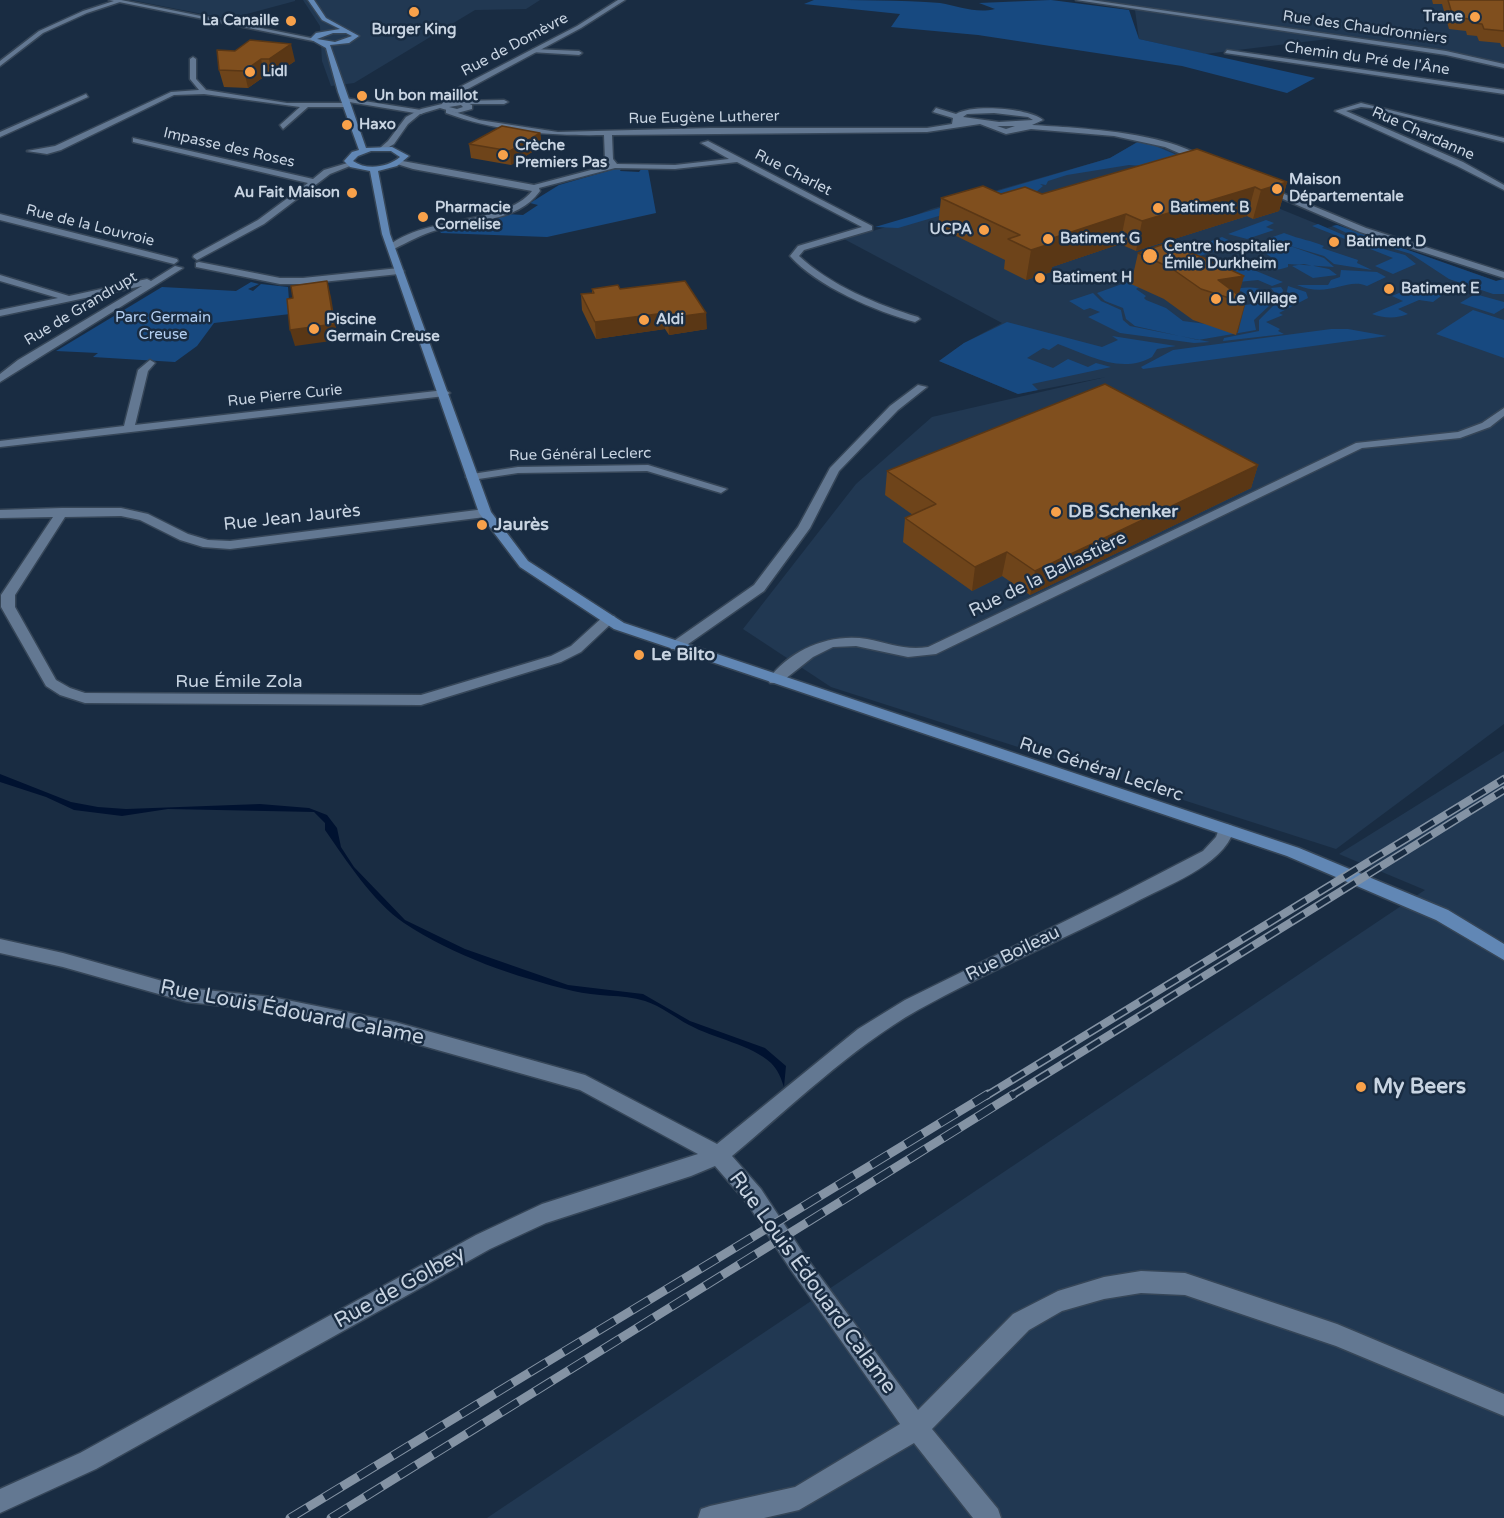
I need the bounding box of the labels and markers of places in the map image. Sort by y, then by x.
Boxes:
marker: Burger King [407,5,421,19]
place label: Trane [1423,8,1463,26]
marker: Trane [1468,10,1482,24]
place label: La Canaille [202,12,279,30]
marker: La Canaille [284,14,298,28]
place label: Burger King [372,21,456,39]
place label: Lidl [262,63,288,81]
marker: Lidl [243,65,257,79]
place label: Un bon maillot [374,87,478,105]
marker: Un bon maillot [355,89,369,103]
place label: Haxo [359,116,396,134]
marker: Haxo [340,118,354,132]
place label: Crèche Premiers Pas [515,137,607,172]
marker: Crèche Premiers Pas [496,148,510,162]
place label: Maison Départementale [1289,171,1404,206]
marker: Maison Départementale [1270,182,1284,196]
place label: Au Fait Maison [234,184,340,202]
marker: Au Fait Maison [345,186,359,200]
place label: Pharmacie Cornelise [435,199,511,234]
place label: Batiment B [1170,199,1249,217]
marker: Batiment B [1151,201,1165,215]
marker: Pharmacie Cornelise [416,210,430,224]
place label: UCPA [930,221,972,239]
marker: UCPA [977,223,991,237]
place label: Batiment G [1060,230,1140,248]
marker: Batiment G [1041,232,1055,246]
place label: Batiment D [1346,233,1426,251]
marker: Batiment D [1327,235,1341,249]
place label: Centre hospitalier Émile Durkheim [1164,238,1290,273]
marker: Centre hospitalier Émile Durkheim [1141,247,1159,265]
place label: Batiment H [1052,269,1132,287]
marker: Batiment H [1033,271,1047,285]
place label: Batiment E [1401,280,1480,298]
marker: Batiment E [1382,282,1396,296]
place label: Le Village [1228,290,1297,308]
marker: Le Village [1209,292,1223,306]
place label: Piscine Germain Creuse [326,311,440,346]
place label: Aldi [656,311,684,329]
marker: Aldi [637,313,651,327]
marker: Piscine Germain Creuse [307,322,321,336]
place label: DB Schenker [1068,501,1178,523]
marker: DB Schenker [1049,505,1063,519]
place label: Jaurès [494,514,549,536]
marker: Jaurès [475,518,489,532]
place label: Le Bilto [651,644,715,666]
marker: Le Bilto [632,648,646,662]
place label: My Beers [1373,1074,1466,1100]
marker: My Beers [1354,1080,1368,1094]

